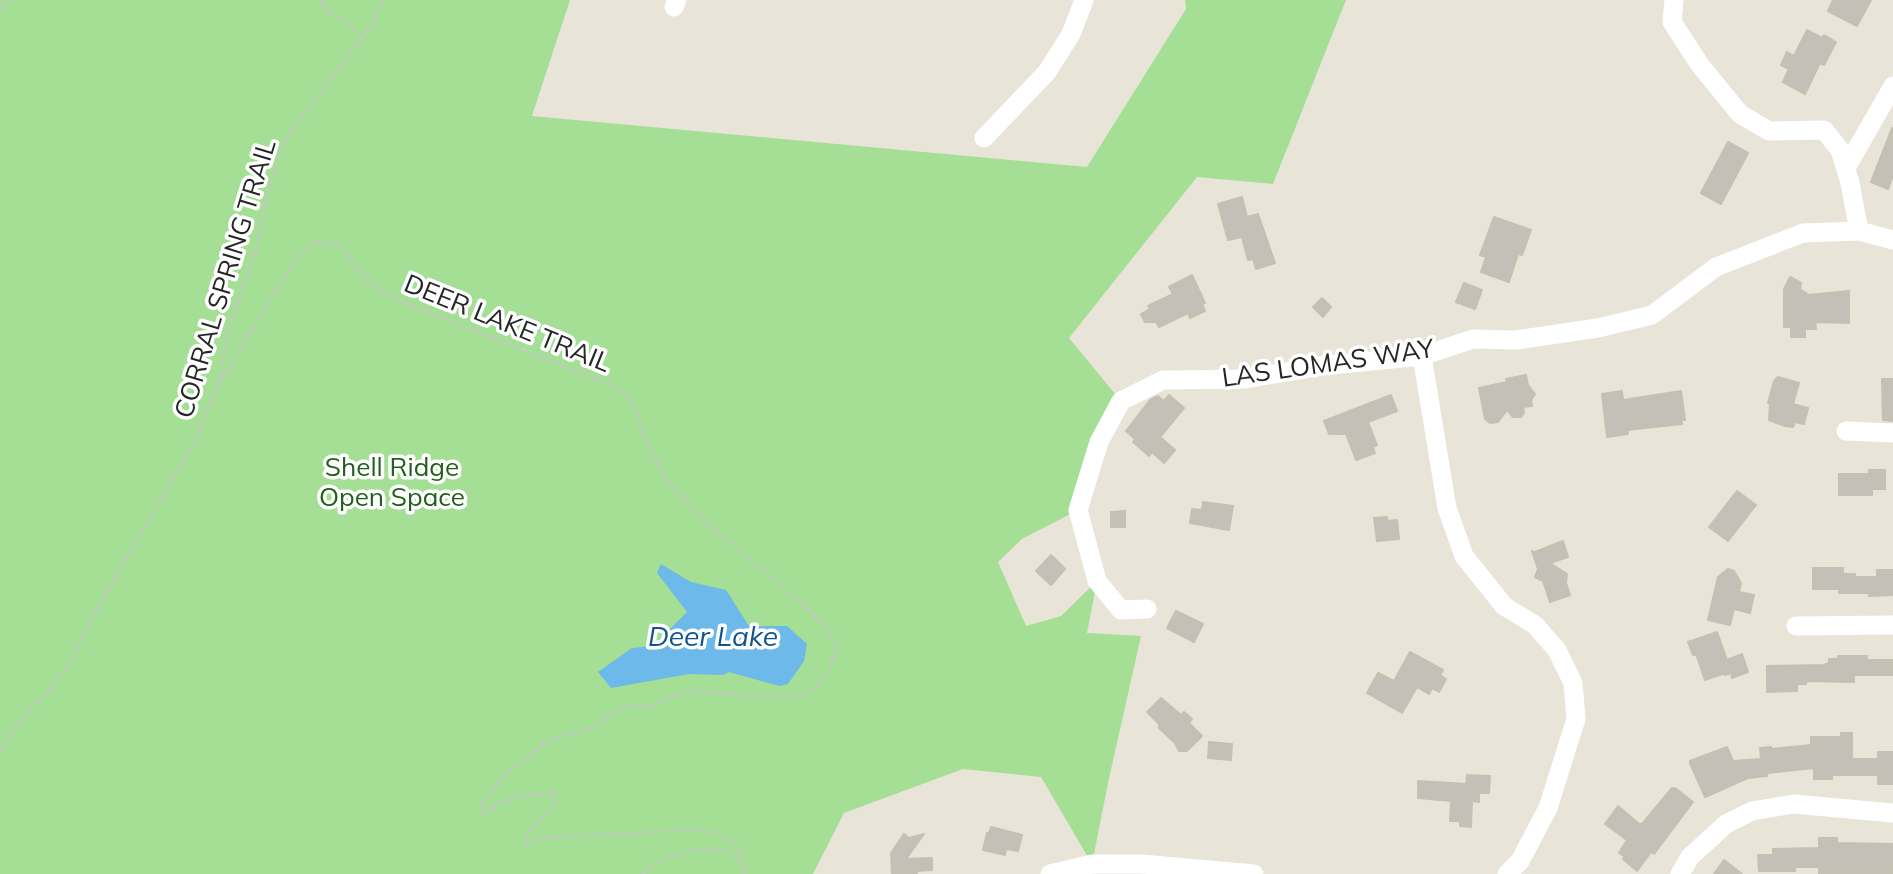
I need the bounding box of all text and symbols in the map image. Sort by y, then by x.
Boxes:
street label: CORRAL SPRING TRAIL [169,136,283,422]
street label: DEER LAKE TRAIL [399,268,615,380]
street label: LAS LOMAS WAY [1220,334,1436,394]
park label: Shell Ridge Open Space [319,452,465,514]
water label: Deer Lake [648,621,778,655]

